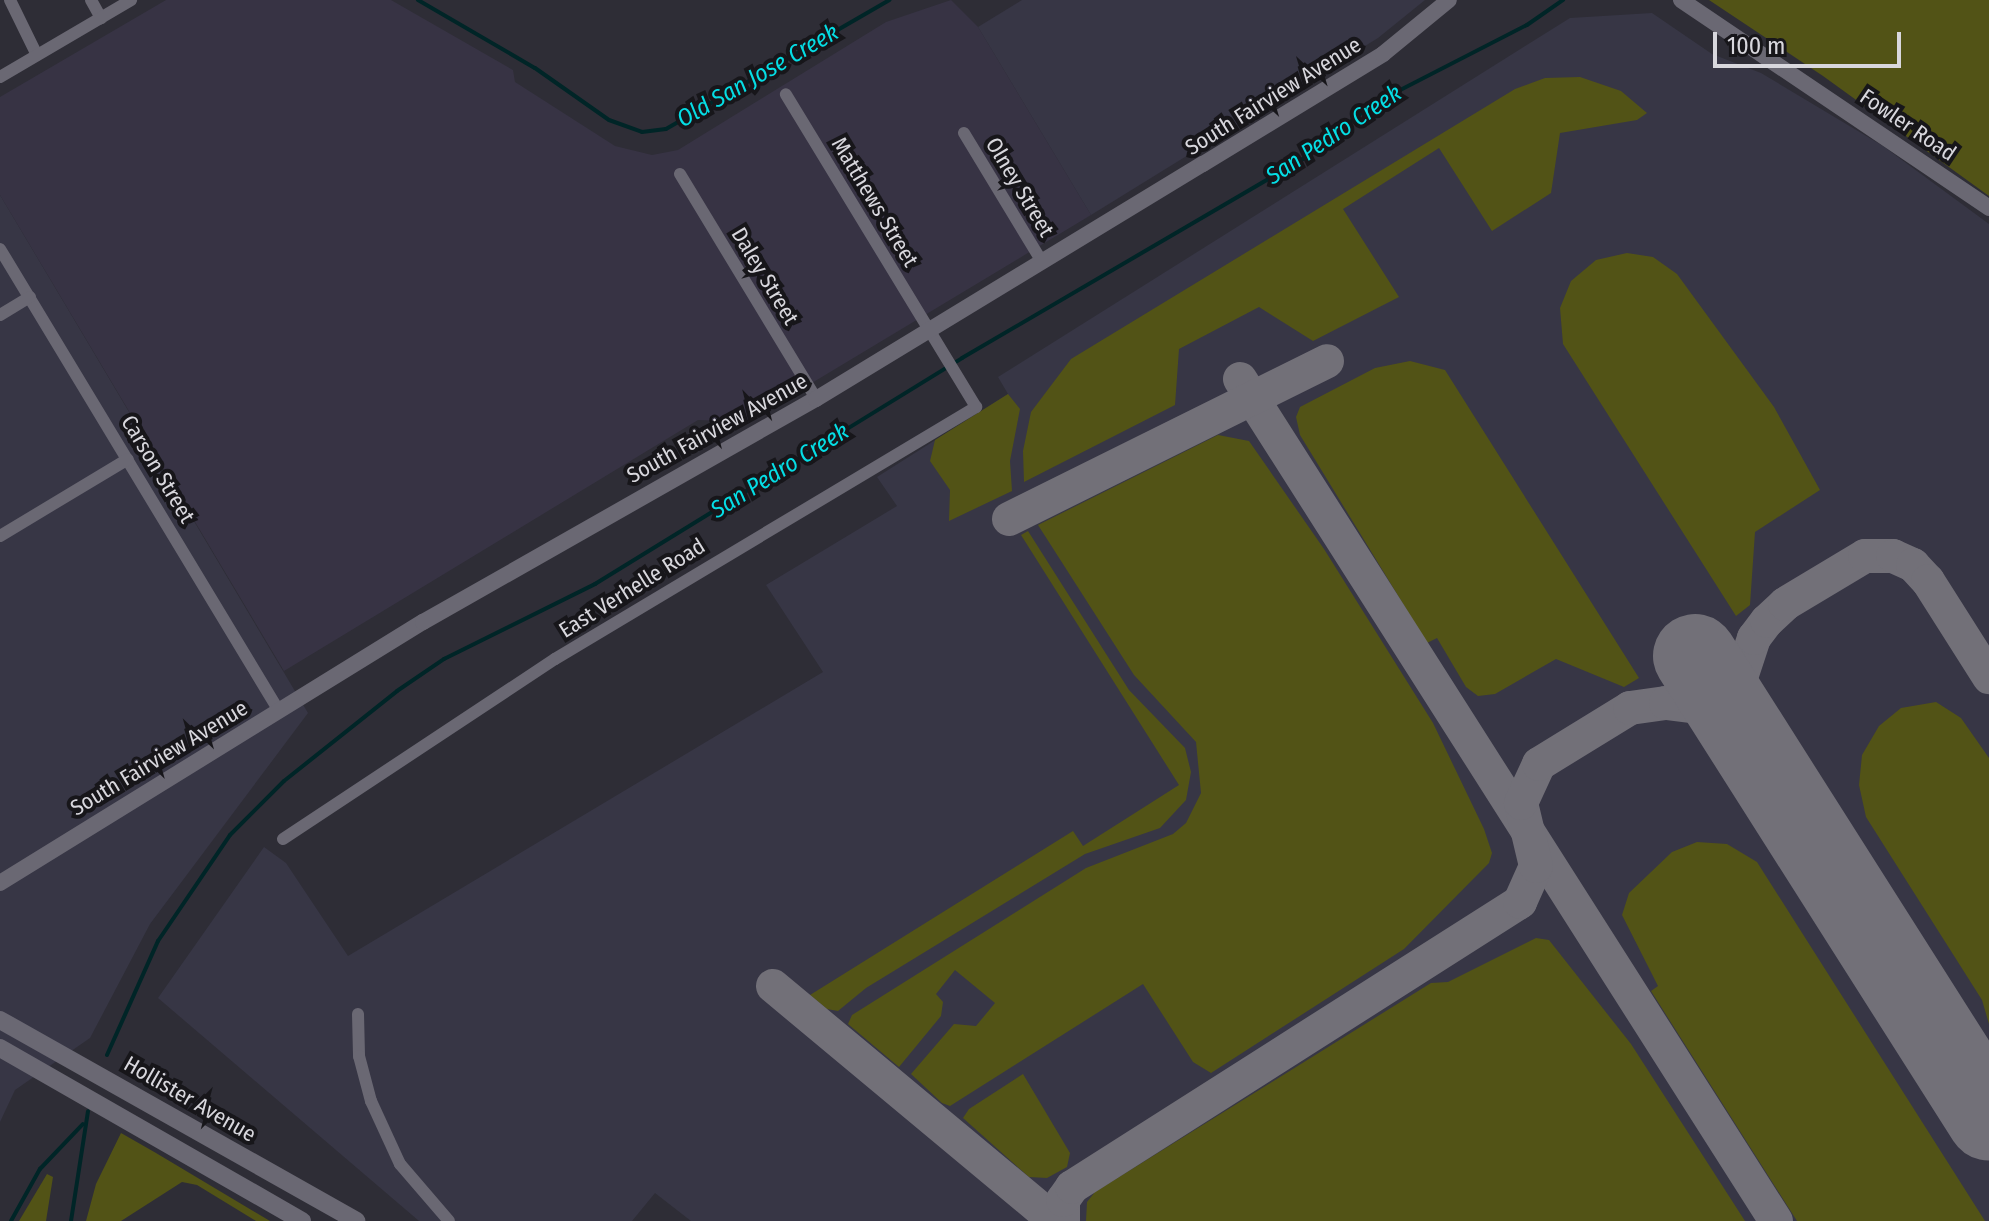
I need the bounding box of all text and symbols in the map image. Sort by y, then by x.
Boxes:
scale bar [1717,16,1905,66]
water label: Old San Jose Creek [672,18,844,134]
street label: South Fairview Avenue [1180,31,1366,161]
text: 100 m [1727,32,1785,60]
water label: San Pedro Creek [1261,79,1407,191]
street label: Fowler Road [1855,83,1961,167]
street label: Matthews Street [826,132,924,272]
street label: Olney Street [980,133,1060,241]
street label: Daley Street [726,223,804,329]
street label: South Fairview Avenue [622,367,812,489]
street label: Carson Street [116,410,200,528]
water label: San Pedro Creek [706,417,854,525]
street label: East Verhelle Road [554,532,710,644]
street label: South Fairview Avenue [66,695,252,821]
street label: Hollister Avenue [119,1051,261,1147]

